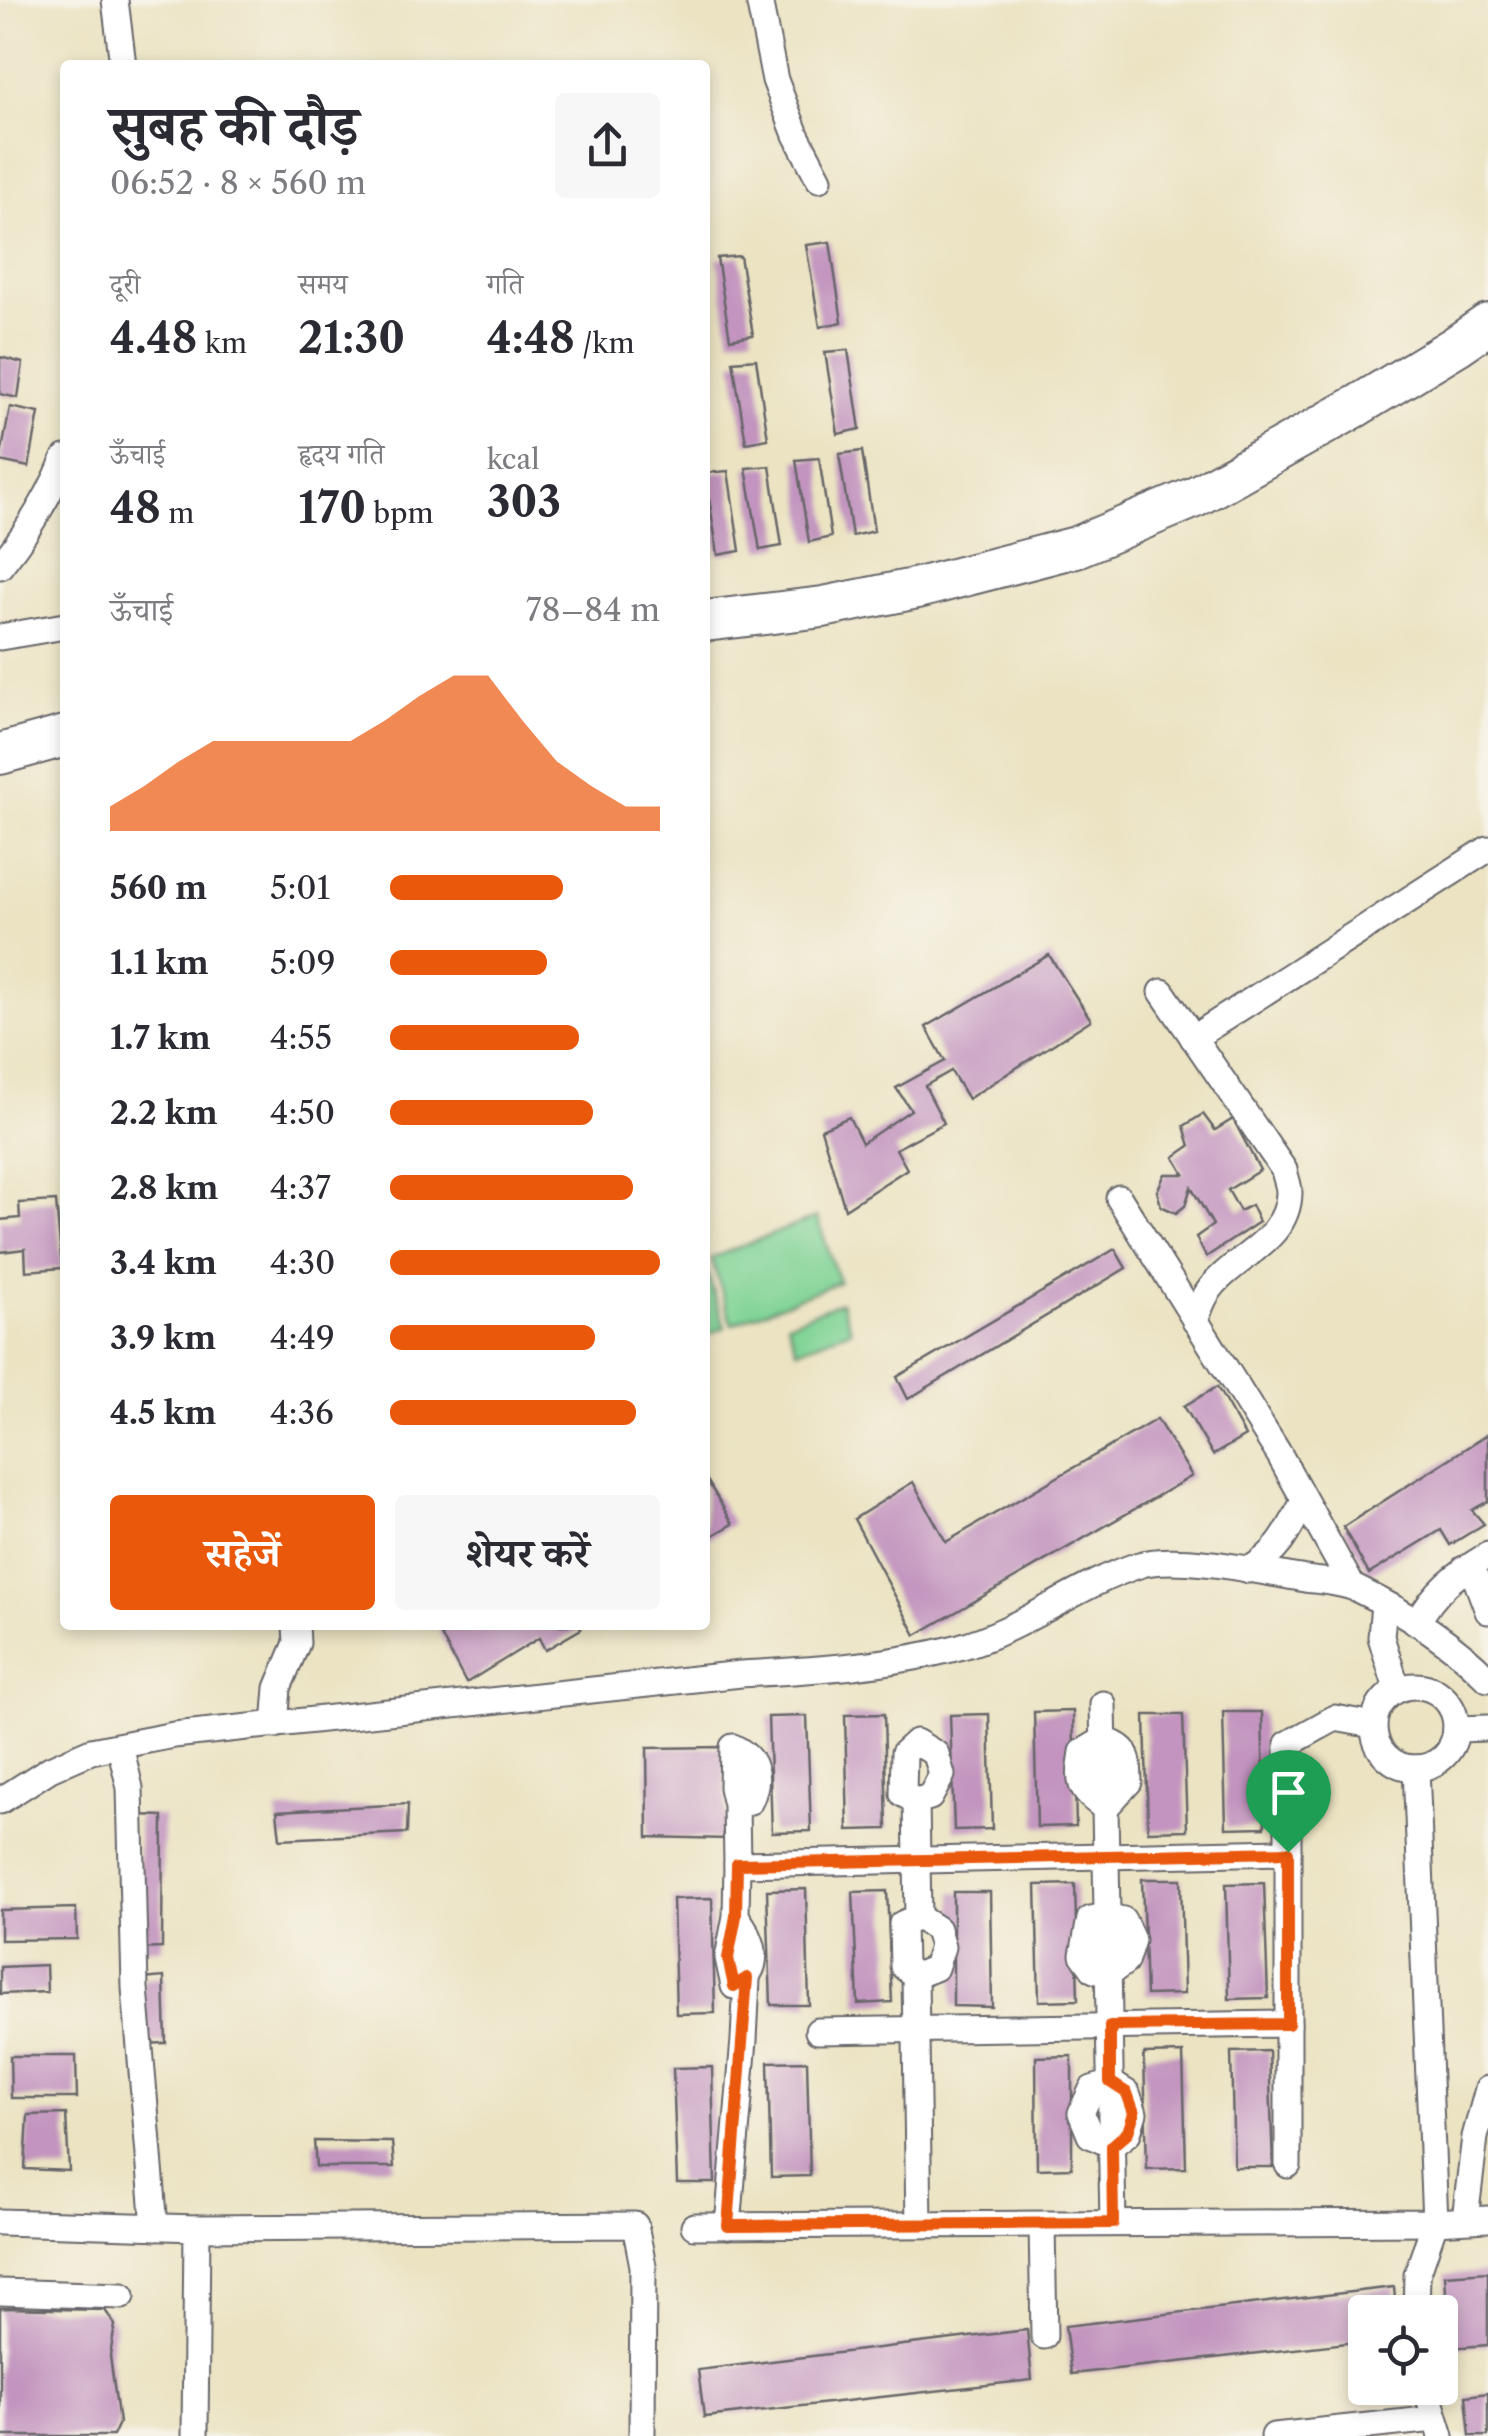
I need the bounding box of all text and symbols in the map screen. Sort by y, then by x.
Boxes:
text: सुबह की दौड़ [110,92,359,159]
button: share [555,93,660,198]
text: 06:52 · 8 × 560 m [110,163,366,202]
text: दूरी [110,267,140,301]
text: समय [298,267,348,301]
text: गति [487,267,523,301]
text: 4.48 [110,312,197,364]
text: 21:30 [298,312,405,364]
text: 4:48 [487,312,575,364]
text: km [197,326,247,360]
text: /km [575,326,635,360]
text: ऊँचाई [110,437,165,471]
text: हृदय गति [298,437,384,471]
text: kcal [487,442,540,476]
text: 303 [487,476,561,528]
text: 48 [110,482,161,534]
text: 170 [298,482,366,534]
text: m [161,496,194,530]
text: bpm [366,496,434,530]
text: ऊँचाई [110,590,173,629]
text: 78–84 m [526,590,660,629]
text: 560 m [110,868,207,907]
text: 5:01 [270,868,330,907]
text: 1.1 km [110,943,209,982]
text: 5:09 [270,943,335,982]
text: 1.7 km [110,1018,211,1057]
text: 4:55 [270,1018,332,1057]
text: 2.2 km [110,1093,218,1132]
text: 4:50 [270,1093,335,1132]
text: 2.8 km [110,1168,218,1207]
text: 4:37 [270,1168,331,1207]
text: 3.4 km [110,1243,217,1282]
text: 4:30 [270,1243,335,1282]
text: 3.9 km [110,1318,216,1357]
text: 4:49 [270,1318,335,1357]
text: 4.5 km [110,1393,216,1432]
text: 4:36 [270,1393,334,1432]
button: सहेजें [110,1495,375,1610]
button: शेयर करें [395,1495,660,1610]
pin [1246,1750,1331,1853]
icon: arrive [1261,1765,1316,1820]
map controls [1348,2295,1458,2405]
button: locate [1348,2295,1458,2405]

